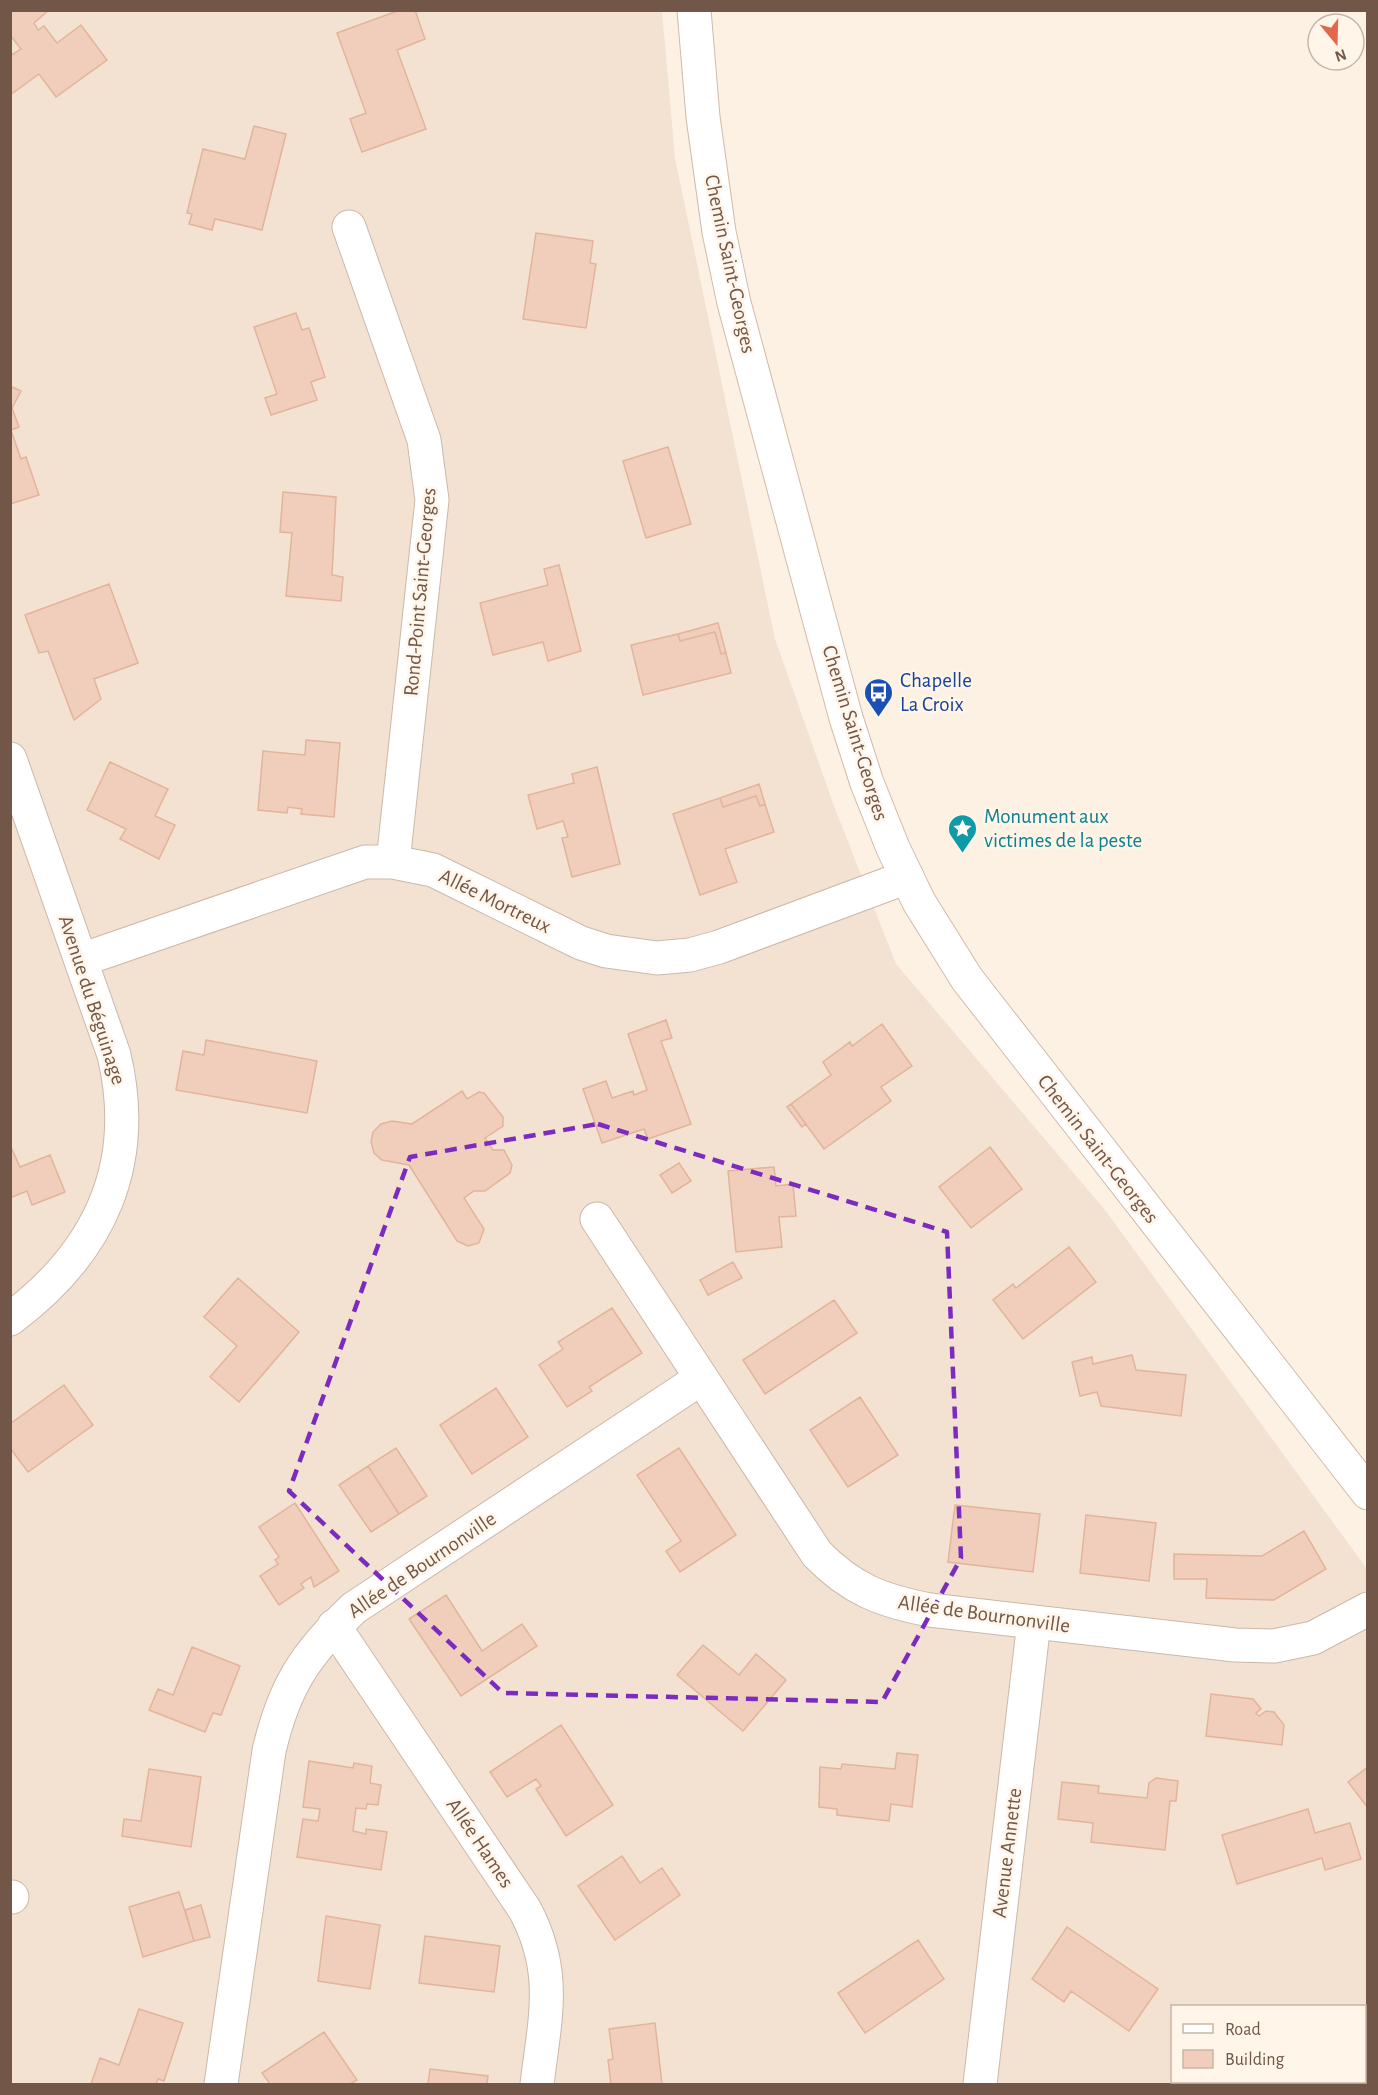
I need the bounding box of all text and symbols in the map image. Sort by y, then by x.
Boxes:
north arrow [1306,12,1366,72]
text: N [1333,46,1348,65]
street label: Chemin Saint-Georges [701,173,759,355]
street label: Rond-Point Saint-Georges [400,487,440,697]
street label: Chemin Saint-Georges [818,643,892,823]
place label: Chapelle La Croix [900,670,972,715]
bus stop icon: Chapelle La Croix [863,676,895,718]
place label: Monument aux victimes de la peste [984,806,1142,851]
place icon: Monument aux victimes de la peste [947,812,979,854]
street label: Allée Mortreux [436,865,554,937]
street label: Avenue du Béguinage [55,913,129,1087]
street label: Chemin Saint-Georges [1034,1071,1162,1227]
street label: Allée de Bournonville [344,1508,500,1622]
street label: Allée de Bournonville [897,1592,1071,1636]
street label: Avenue Annette [989,1787,1025,1919]
street label: Allée Hames [442,1794,518,1892]
legend [1171,2005,1366,2083]
text: Road [1225,2021,1261,2039]
text: Building [1225,2051,1285,2069]

